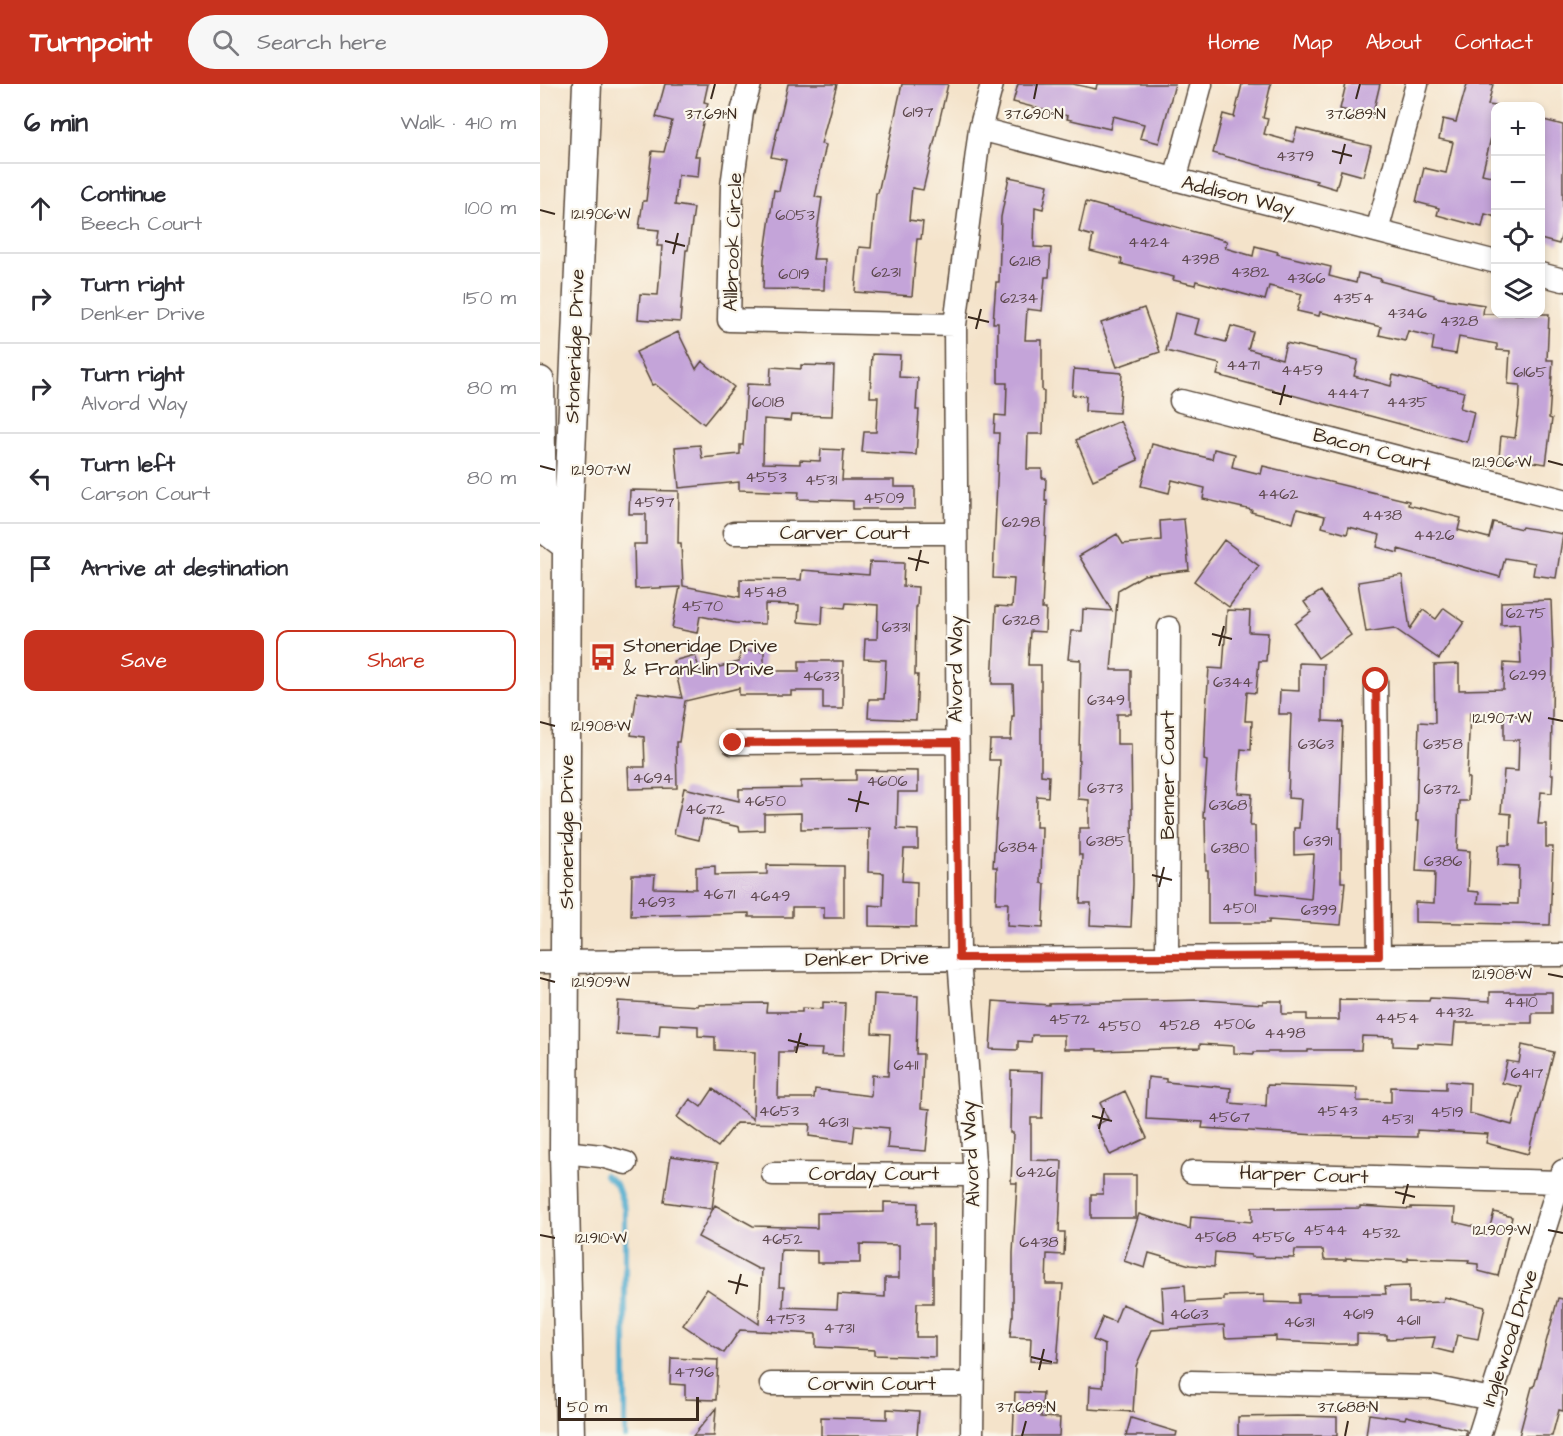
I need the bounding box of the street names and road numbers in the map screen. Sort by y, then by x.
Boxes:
street label: Addison Way [1178,168,1297,225]
street label: Allbrook Circle [717,172,749,312]
street label: Stoneridge Drive [558,268,593,424]
street label: Bacon Court [1310,421,1434,479]
street label: Carver Court [780,519,910,547]
street label: Alvord Way [942,616,971,722]
street label: Benner Court [1154,710,1182,840]
street label: Stoneridge Drive [553,754,582,909]
street label: Denker Drive [805,944,929,974]
street label: Alvord Way [954,1100,989,1208]
street label: Harper Court [1239,1159,1369,1191]
street label: Corday Court [809,1160,939,1189]
street label: Inglewood Drive [1475,1266,1546,1410]
street label: Corwin Court [808,1370,936,1398]

